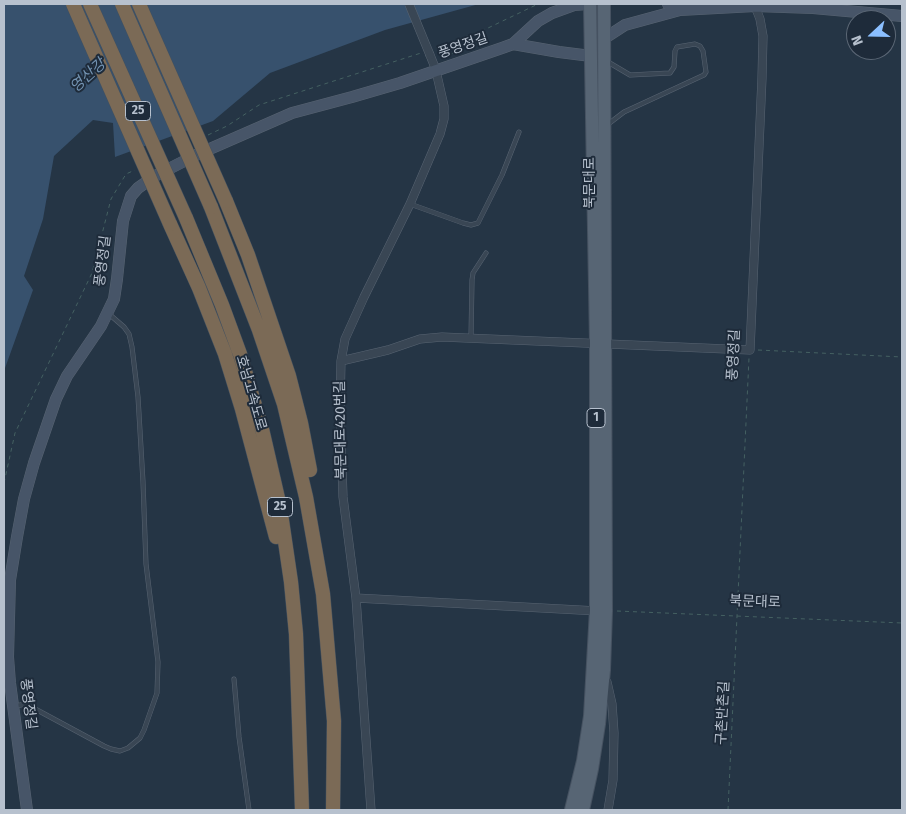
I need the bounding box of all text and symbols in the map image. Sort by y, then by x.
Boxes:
north arrow [846,10,896,60]
street label: 풍영정길 [436,30,490,62]
text: N [848,33,867,48]
water label: 영산강 [67,55,109,97]
road number: 25 [126,102,150,120]
street label: 북문대로 [582,157,598,209]
street label: 풍영정길 [92,234,114,288]
street label: 풍영정길 [724,329,744,381]
street label: 호남고속도로 [232,354,270,432]
street label: 북문대로420번길 [332,380,350,480]
road number: 1 [587,408,605,428]
road number: 25 [268,498,292,516]
street label: 북문대로 [729,593,781,611]
street label: 풍영정길 [17,677,39,731]
street label: 구촌반촌길 [713,680,733,746]

